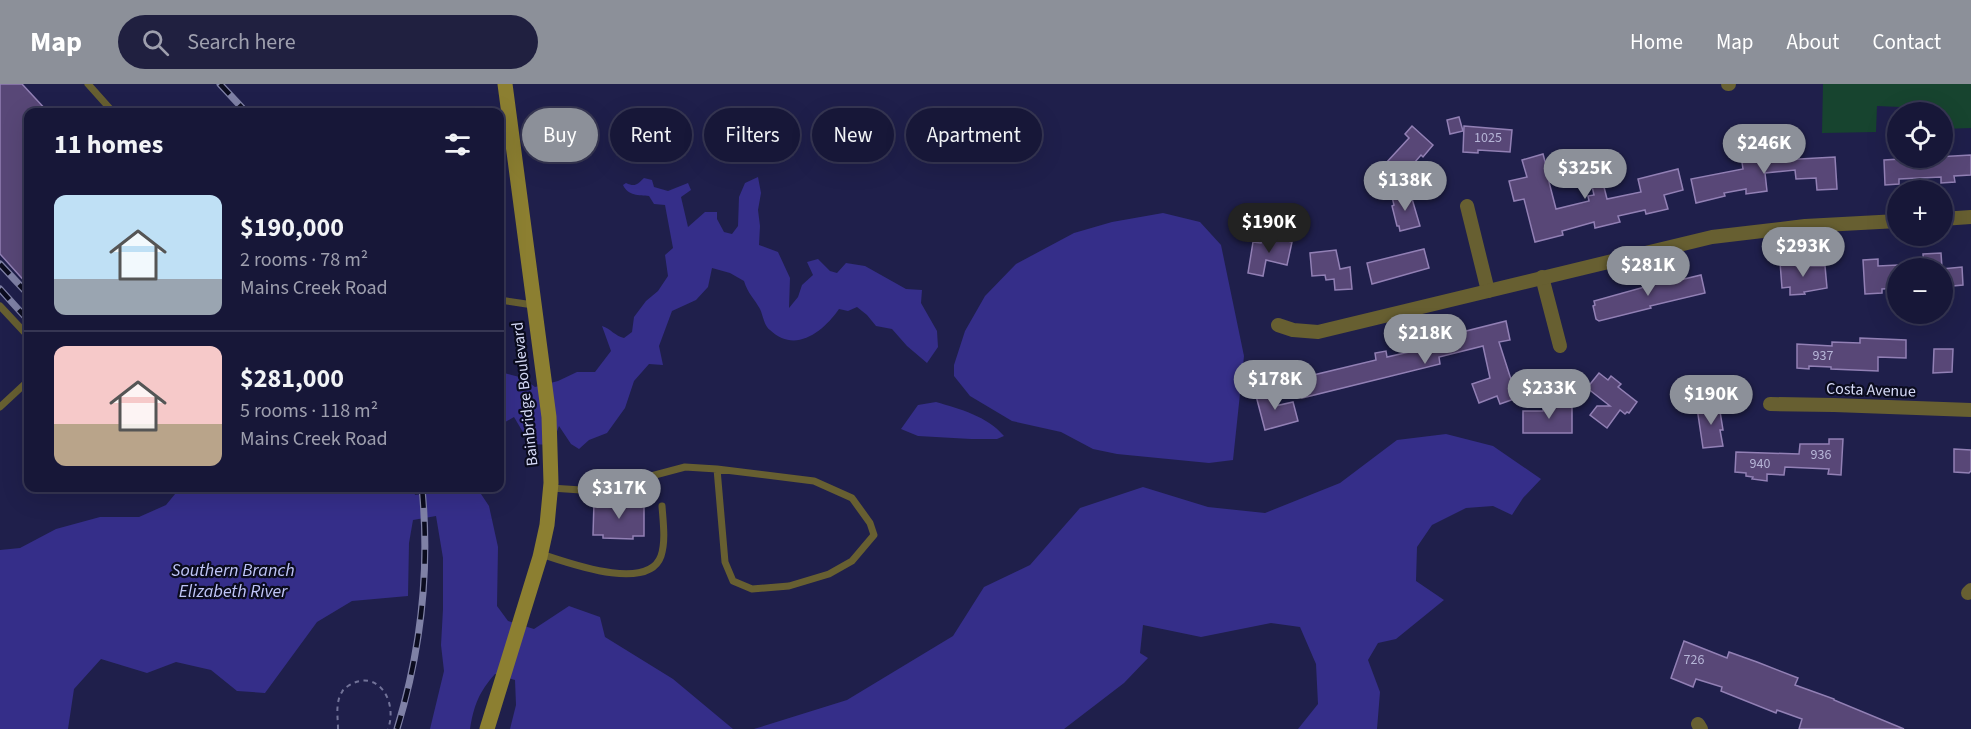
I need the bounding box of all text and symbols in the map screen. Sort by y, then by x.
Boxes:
search box [118,15,538,69]
text: Map [30,22,82,62]
icon: search [139,26,172,59]
text: Search here [187,26,296,58]
text: Home [1630,27,1683,57]
text: Map [1716,27,1754,57]
text: About [1787,27,1839,57]
text: Contact [1872,27,1941,57]
map controls [1887,102,1953,324]
button: locate [1887,102,1953,168]
chip: Buy [522,108,598,162]
chip: Rent [610,108,692,162]
chip: Filters [704,108,800,162]
chip: New [812,108,894,162]
chip: Apartment [906,108,1042,162]
pin: $246K [1722,124,1806,175]
text: 11 homes [54,126,163,163]
icon: filters [441,128,474,161]
house number: 1025 [1474,128,1502,148]
text: $246K [1737,129,1791,157]
pin: $325K [1543,149,1627,200]
text: $325K [1558,154,1612,182]
pin: $138K [1363,161,1447,212]
text: $138K [1378,166,1432,194]
button: + [1887,180,1953,246]
pin: $190K [1227,203,1311,254]
text: $190K [1242,208,1296,236]
text: $190,000 [240,209,344,246]
icon: home [102,219,174,291]
pin: $293K [1761,227,1845,278]
text: $293K [1776,232,1830,260]
text: 2 rooms · 78 m² [240,246,368,274]
pin: $281K [1606,246,1690,297]
text: $281K [1621,251,1675,279]
button: − [1887,258,1953,324]
text: Mains Creek Road [240,274,388,302]
pin: $218K [1383,314,1467,365]
text: $218K [1398,319,1452,347]
street label: Bainbridge Boulevard [506,321,544,467]
house number: 937 [1813,346,1833,366]
text: $281,000 [240,360,344,397]
pin: $178K [1233,360,1317,411]
text: $178K [1248,365,1302,393]
pin: $233K [1507,369,1591,420]
icon: home [102,370,174,442]
text: $233K [1522,374,1576,402]
pin: $190K [1669,375,1753,426]
street label: Costa Avenue [1826,377,1916,403]
text: $190K [1684,380,1738,408]
text: 5 rooms · 118 m² [240,397,378,425]
text: Mains Creek Road [240,425,388,453]
house number: 936 [1811,445,1831,465]
house number: 940 [1750,454,1770,474]
pin: $317K [577,469,661,520]
text: $317K [592,474,646,502]
water label: Southern Branch Elizabeth River [171,558,295,604]
house number: 726 [1684,650,1704,670]

